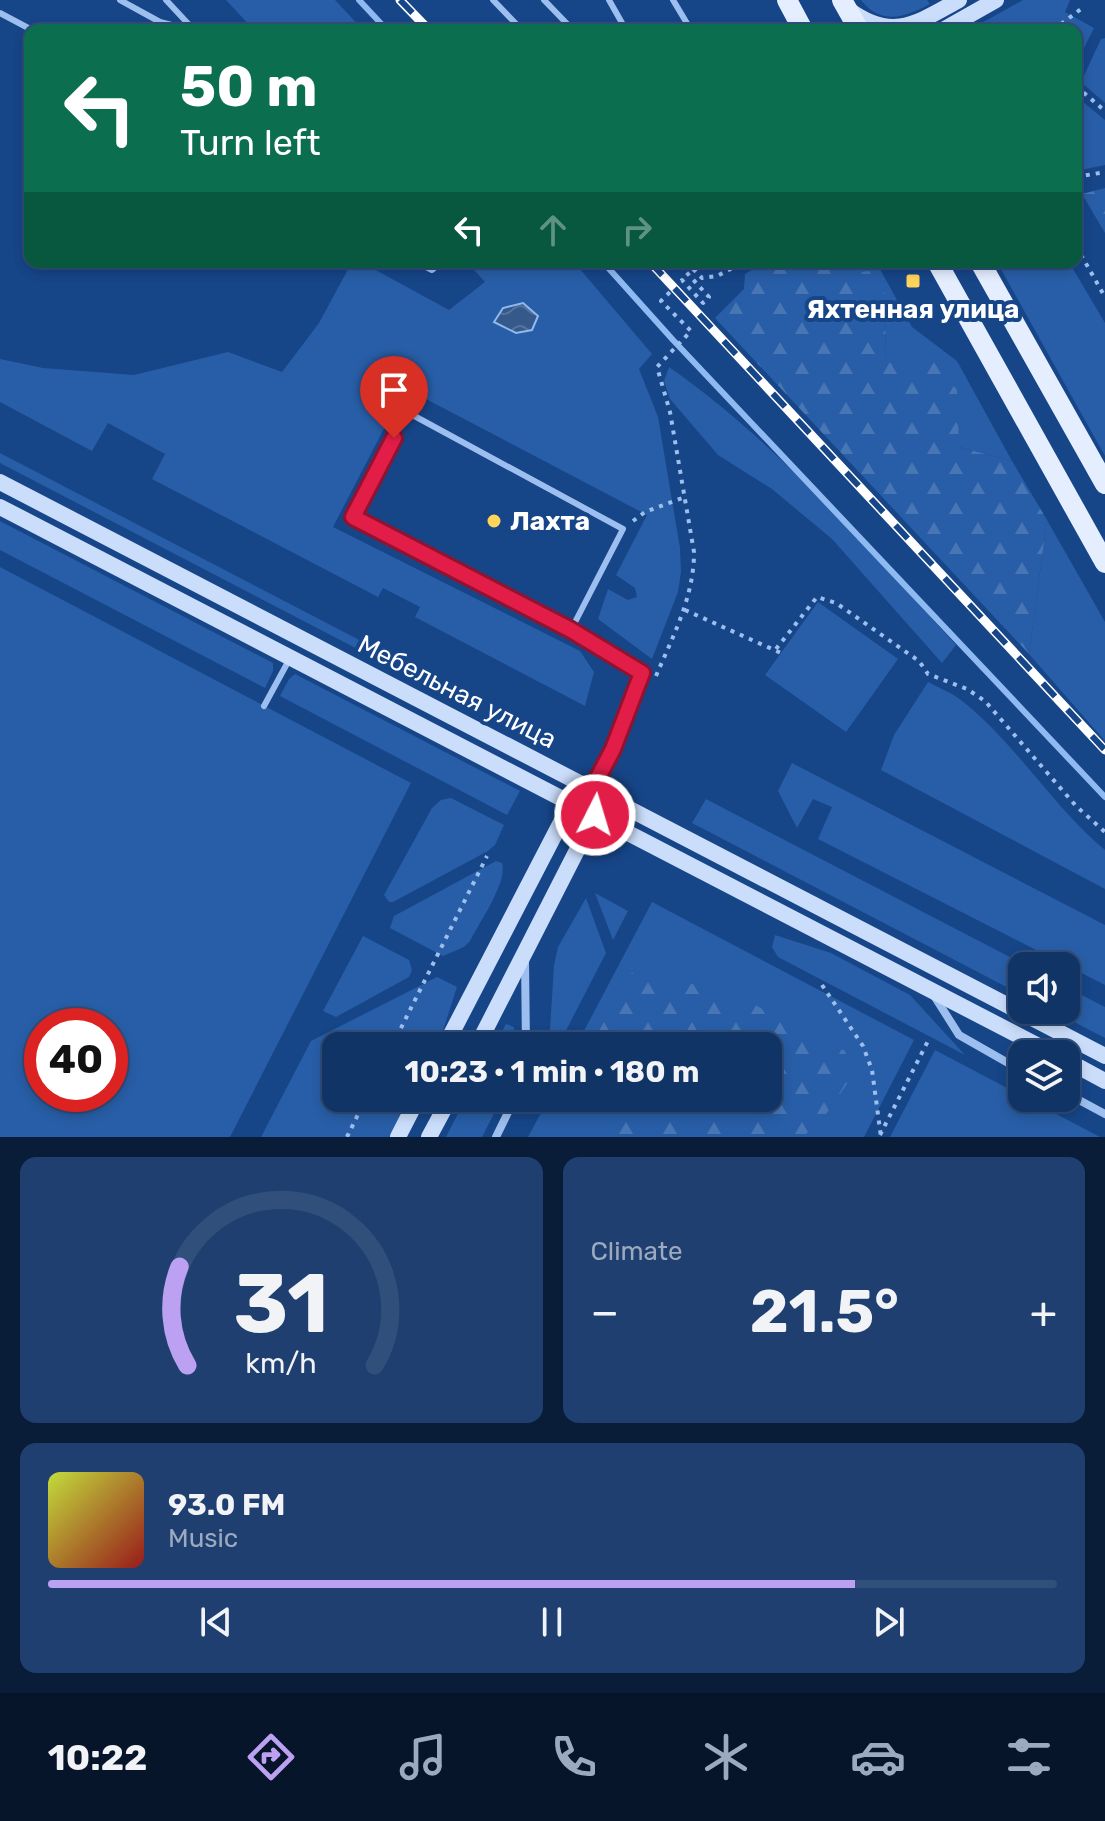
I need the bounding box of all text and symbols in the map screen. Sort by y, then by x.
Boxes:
text: 50 m [180,54,317,120]
icon: left [48,56,152,160]
text: Turn left [180,121,321,164]
icon: left [447,208,491,252]
icon: ahead [531,208,575,252]
icon: right [615,208,659,252]
marker: Яхтенная улица [904,272,922,290]
place label: Яхтенная улица [807,294,1019,325]
pin [360,356,428,438]
icon: arrive [372,368,416,412]
place label: Лахта [510,506,590,537]
marker: Лахта [485,512,503,530]
street label: Мебельная улица [353,629,561,755]
position arrow [553,773,637,857]
map controls [1008,952,1080,1112]
button: sound [1008,952,1080,1024]
speed limit sign: 40 [24,1008,128,1112]
button: layers [1008,1040,1080,1112]
text: 10:23 · 1 min · 180 m [405,1054,699,1090]
text: Climate [591,1236,683,1267]
text: 31 [234,1254,329,1353]
text: 21.5° [750,1276,899,1347]
text: − [591,1286,619,1338]
text: + [1030,1286,1057,1338]
text: km/h [246,1346,317,1380]
text: 93.0 FM [168,1487,285,1523]
text: Music [168,1523,238,1554]
icon: previous [194,1600,238,1644]
icon: pause [530,1600,574,1644]
icon: next [867,1600,911,1644]
icon: directions [243,1729,299,1785]
icon: music [395,1729,451,1785]
icon: phone [546,1729,602,1785]
icon: climate [698,1729,754,1785]
icon: car [850,1729,906,1785]
icon: filters [1001,1729,1057,1785]
text: 10:22 [48,1736,147,1779]

